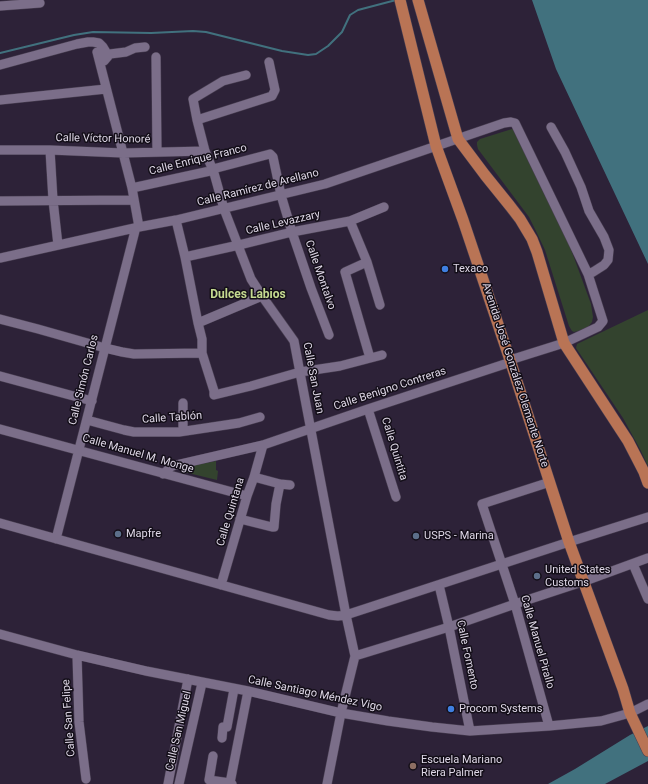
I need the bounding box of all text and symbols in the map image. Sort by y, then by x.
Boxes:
street label: Calle Víctor Honoré [56,132,150,146]
street label: Calle Enrique Franco [148,141,248,179]
street label: Calle Ramírez de Arellano [196,166,320,210]
street label: Calle Levazzary [245,208,321,238]
street label: Calle Montalvo [302,238,338,312]
place label: Texaco [453,262,488,276]
marker: Texaco [440,264,450,274]
street label: Avenida José González Clemente Norte [479,281,551,469]
district label: Dulces Labios [210,288,286,302]
street label: Calle Simón Carlos [66,334,102,426]
street label: Calle San Juan [300,341,326,415]
street label: Calle Benigno Contreras [332,365,448,413]
street label: Calle Tablón [142,409,202,427]
street label: Calle Quintita [378,416,410,482]
street label: Calle Manuel M. Monge [81,432,195,476]
street label: Calle Quintana [214,476,248,548]
place label: Mapfre [126,527,161,541]
marker: Mapfre [113,529,123,539]
place label: USPS - Marina [424,529,494,543]
marker: USPS - Marina [411,531,421,541]
place label: United States Customs [545,563,610,589]
marker: United States Customs [532,571,542,581]
street label: Calle Manuel Pirallo [517,594,557,690]
street label: Calle Fomento [453,619,481,691]
street label: Calle Santiago Méndez Vigo [247,673,383,715]
street label: Calle San Felipe [60,679,78,757]
street label: Calle San Miguel [163,690,195,772]
place label: Procom Systems [459,702,542,716]
marker: Procom Systems [446,704,456,714]
place label: Escuela Mariano Riera Palmer [421,753,502,779]
marker: Escuela Mariano Riera Palmer [408,761,418,771]

